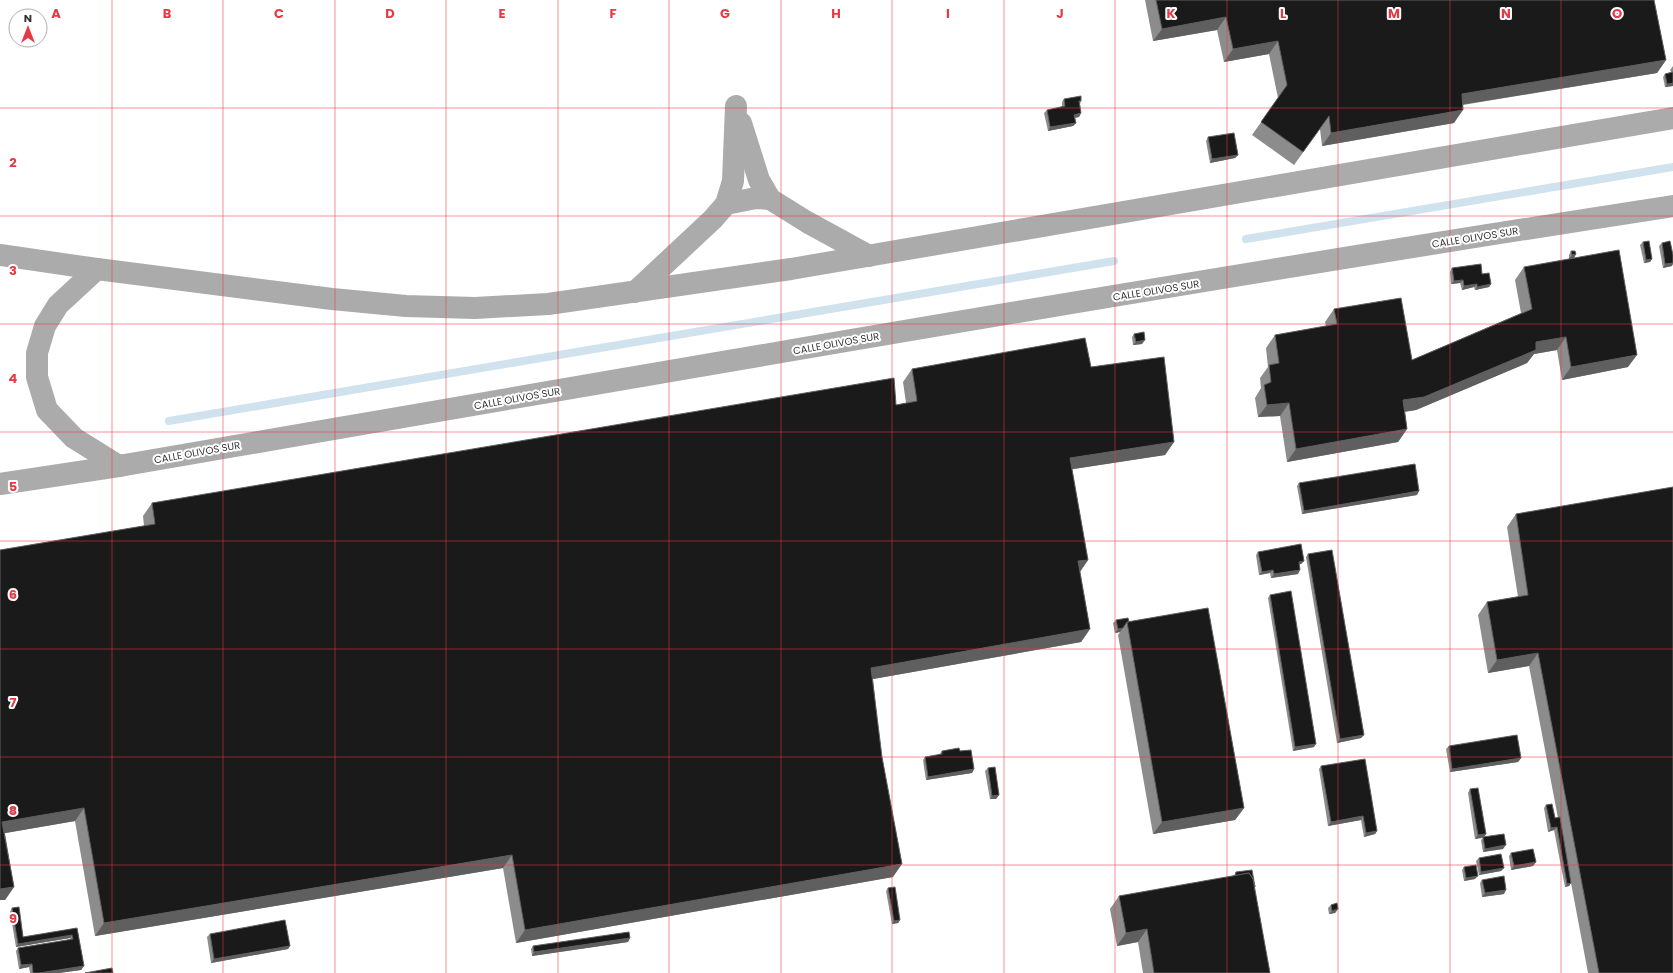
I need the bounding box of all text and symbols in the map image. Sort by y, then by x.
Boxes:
text: A [51,4,61,23]
text: B [163,4,172,23]
text: C [274,4,284,23]
text: D [385,4,395,23]
text: E [498,4,506,23]
text: F [609,4,617,23]
text: G [720,4,730,23]
text: H [831,4,841,23]
text: I [946,4,950,23]
text: J [1056,4,1064,23]
text: K [1166,4,1176,23]
text: L [1280,4,1286,23]
text: M [1388,4,1400,23]
text: N [1501,4,1511,23]
text: O [1612,4,1622,23]
north arrow [8,8,48,48]
text: N [24,10,32,26]
text: 2 [9,153,17,172]
street label: CALLE OLIVOS SUR [1431,223,1519,252]
text: 3 [9,261,17,280]
street label: CALLE OLIVOS SUR [1112,276,1200,305]
street label: CALLE OLIVOS SUR [792,329,880,358]
text: 4 [9,369,18,388]
street label: CALLE OLIVOS SUR [473,384,561,413]
street label: CALLE OLIVOS SUR [153,438,241,467]
text: 5 [9,477,17,496]
text: 6 [9,585,17,604]
text: 7 [10,693,17,712]
text: 8 [9,801,17,820]
text: 9 [9,909,17,928]

